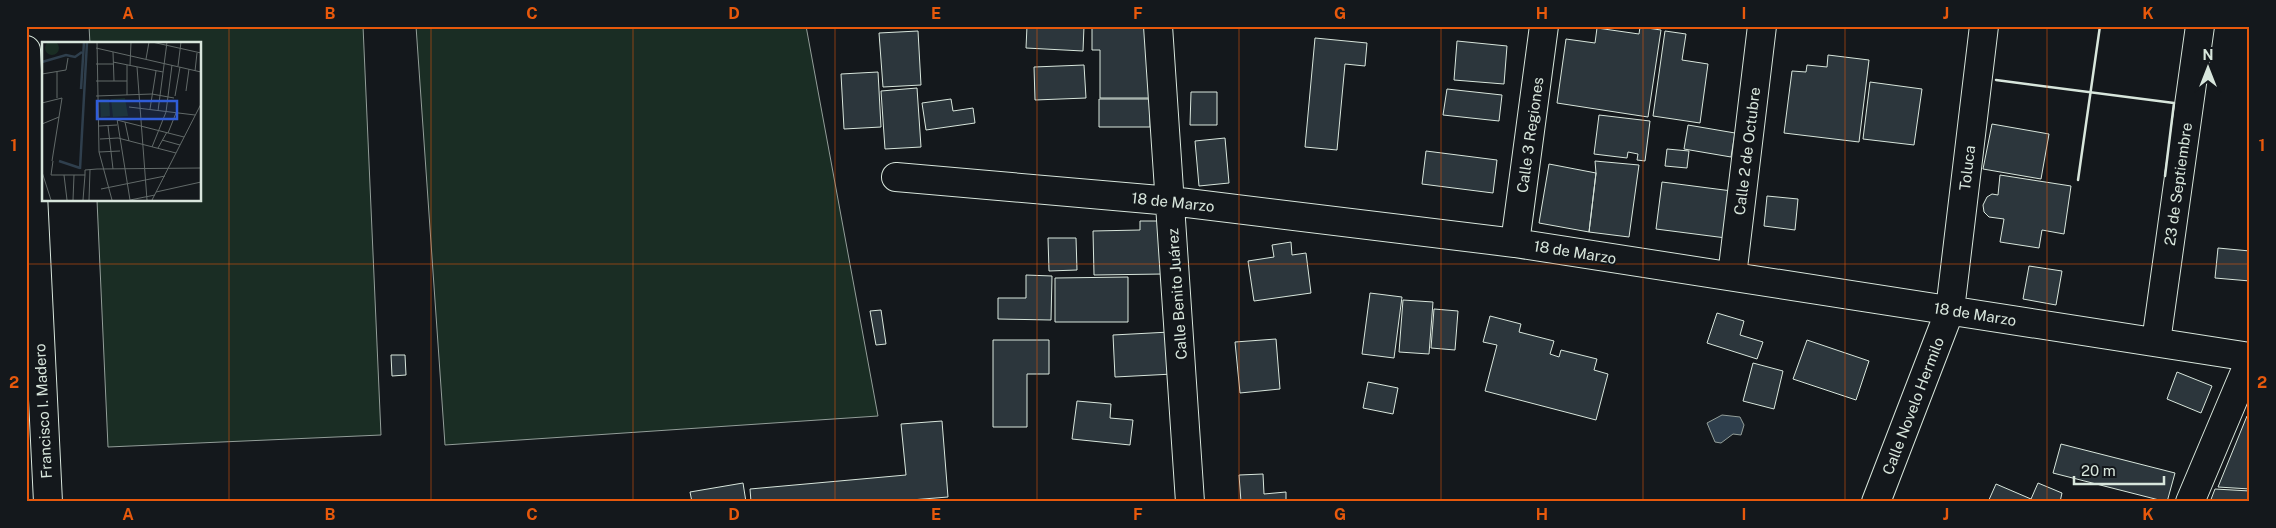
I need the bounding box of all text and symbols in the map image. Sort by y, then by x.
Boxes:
text: A [122,4,134,23]
text: B [325,4,336,23]
text: C [526,4,538,23]
text: D [728,4,740,23]
text: E [931,4,941,23]
text: F [1133,4,1143,23]
text: G [1334,4,1346,23]
text: H [1536,4,1548,23]
text: I [1742,4,1746,23]
text: J [1943,4,1949,23]
text: K [2142,4,2154,23]
inset map [42,42,201,201]
north arrow [2184,42,2234,92]
text: N [2203,47,2213,63]
street label: Calle 3 Regiones [1513,76,1547,194]
street label: Calle 2 de Octubre [1731,86,1763,216]
street label: 23 de Septiembre [2161,121,2195,247]
text: 1 [11,136,17,155]
text: 1 [2259,136,2265,155]
street label: Toluca [1956,144,1978,192]
street label: 18 de Marzo [1131,189,1215,215]
street label: Calle Benito Juárez [1164,228,1190,360]
street label: 18 de Marzo [1532,237,1618,267]
street label: 18 de Marzo [1932,299,2018,329]
street label: Calle Novelo Hermilo [1879,335,1947,477]
street label: Francisco I. Madero [31,343,55,479]
text: 2 [9,373,19,392]
text: 2 [2257,373,2267,392]
scale bar [2074,453,2164,485]
text: 20 m [2081,462,2116,479]
text: A [122,505,134,524]
text: B [325,505,336,524]
text: C [526,505,538,524]
text: D [728,505,740,524]
text: E [931,505,941,524]
text: F [1133,505,1143,524]
text: G [1334,505,1346,524]
text: H [1536,505,1548,524]
text: I [1742,505,1746,524]
text: J [1943,505,1949,524]
text: K [2142,505,2154,524]

